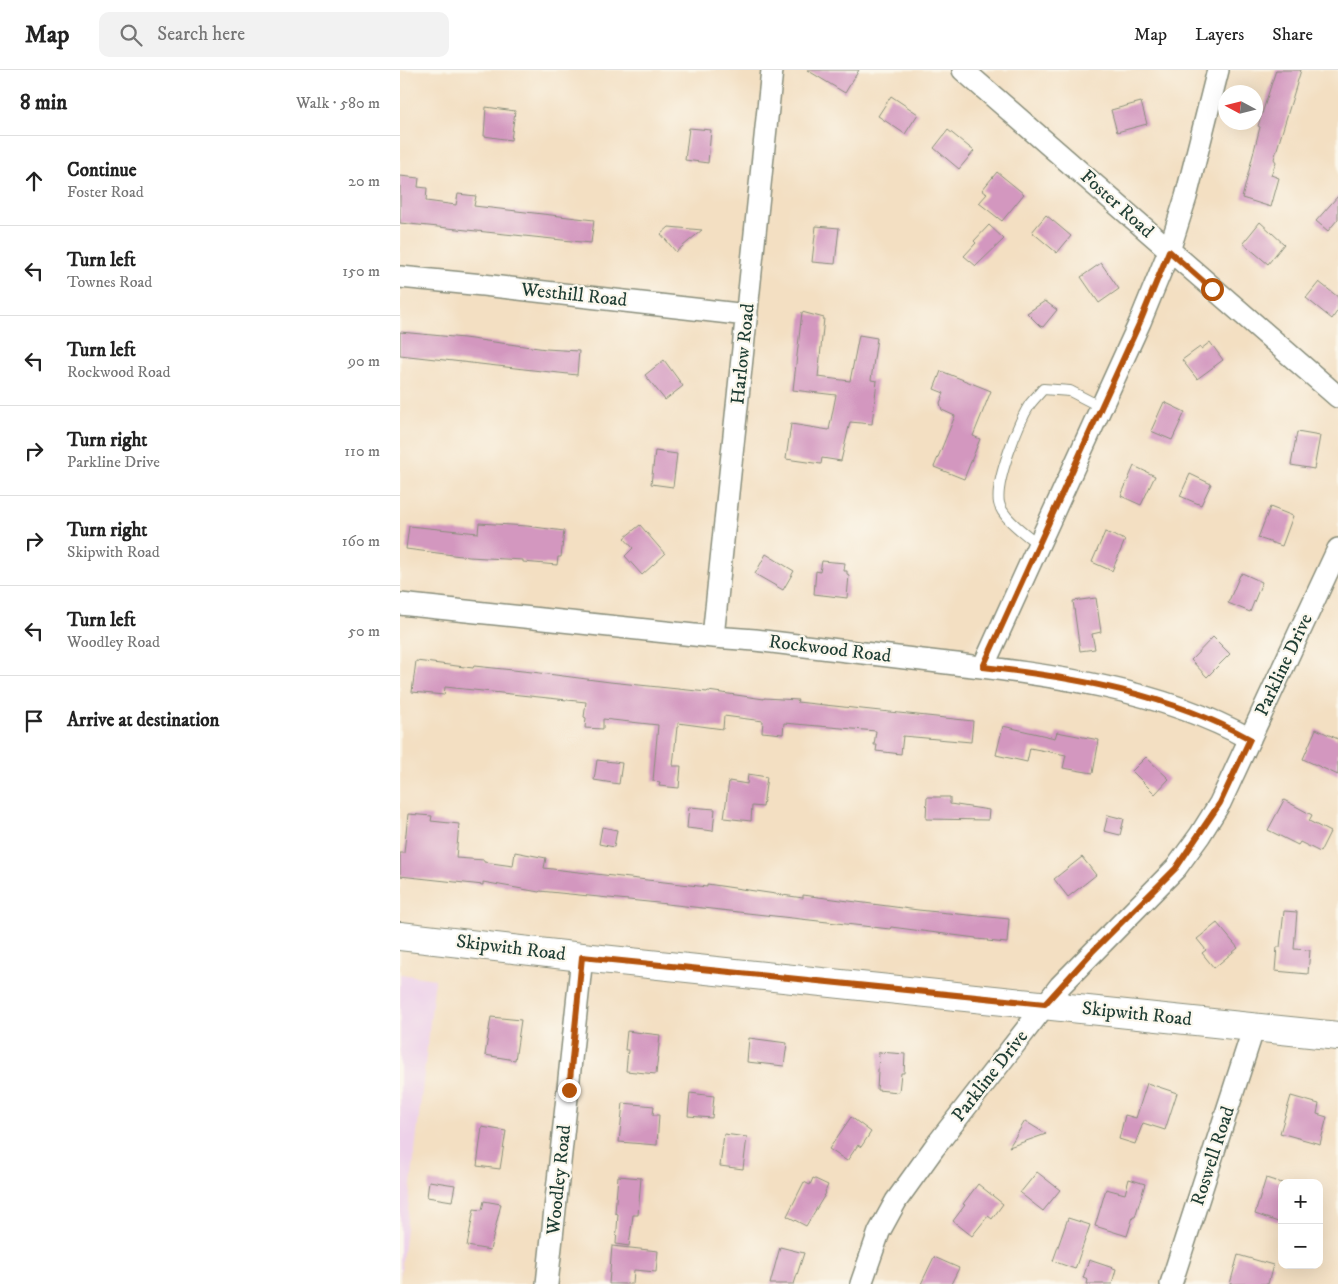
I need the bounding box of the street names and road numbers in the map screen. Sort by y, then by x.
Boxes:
street label: Foster Road [1075,165,1159,243]
street label: Westhill Road [519,278,629,312]
street label: Harlow Road [726,302,760,406]
street label: Parkline Drive [1250,610,1318,720]
street label: Rockwood Road [768,630,893,668]
street label: Skipwith Road [455,930,568,966]
street label: Skipwith Road [1081,997,1194,1031]
street label: Parkline Drive [947,1025,1033,1127]
street label: Roswell Road [1186,1103,1240,1209]
street label: Woodley Road [542,1123,576,1237]

